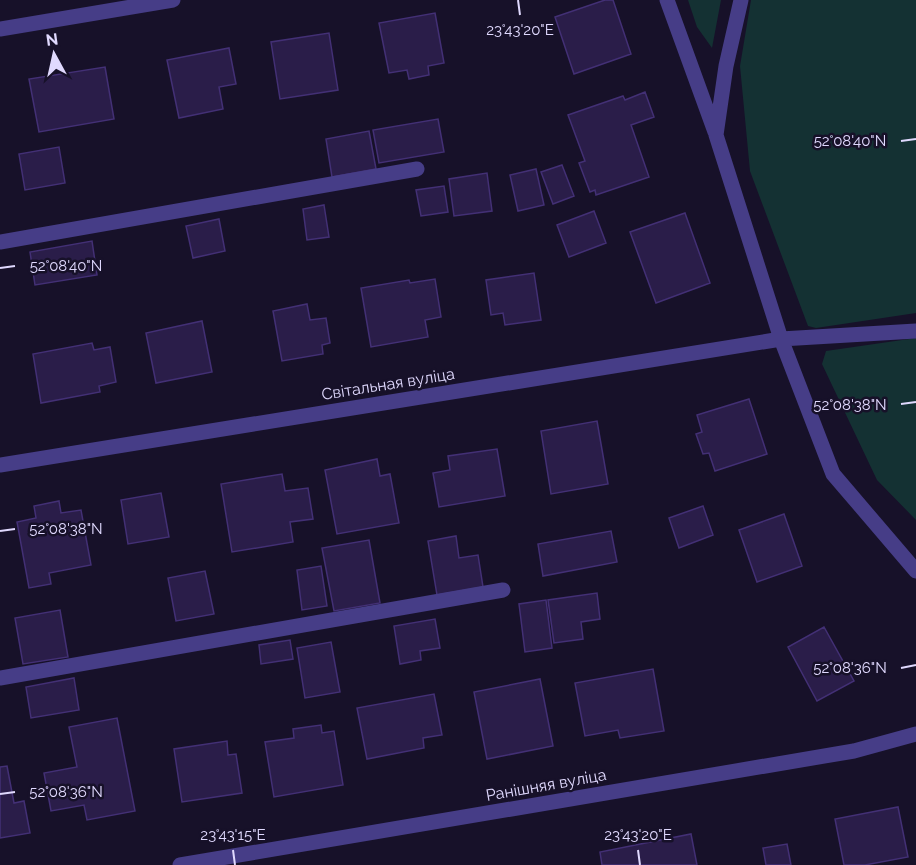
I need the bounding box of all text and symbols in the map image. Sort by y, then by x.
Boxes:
text: 23°43'20"E [486,21,554,39]
north arrow [24,24,84,84]
text: N [45,29,59,50]
text: 52°08'40"N [814,132,886,150]
text: 52°08'40"N [30,257,102,275]
street label: Світальная вуліца [320,364,456,404]
text: 52°08'38"N [813,396,887,414]
text: 52°08'38"N [29,520,103,538]
text: 52°08'36"N [813,659,887,677]
street label: Ранішняя вуліца [484,765,608,805]
text: 52°08'36"N [29,783,103,801]
text: 23°43'15"E [200,826,266,844]
text: 23°43'20"E [604,826,672,844]

